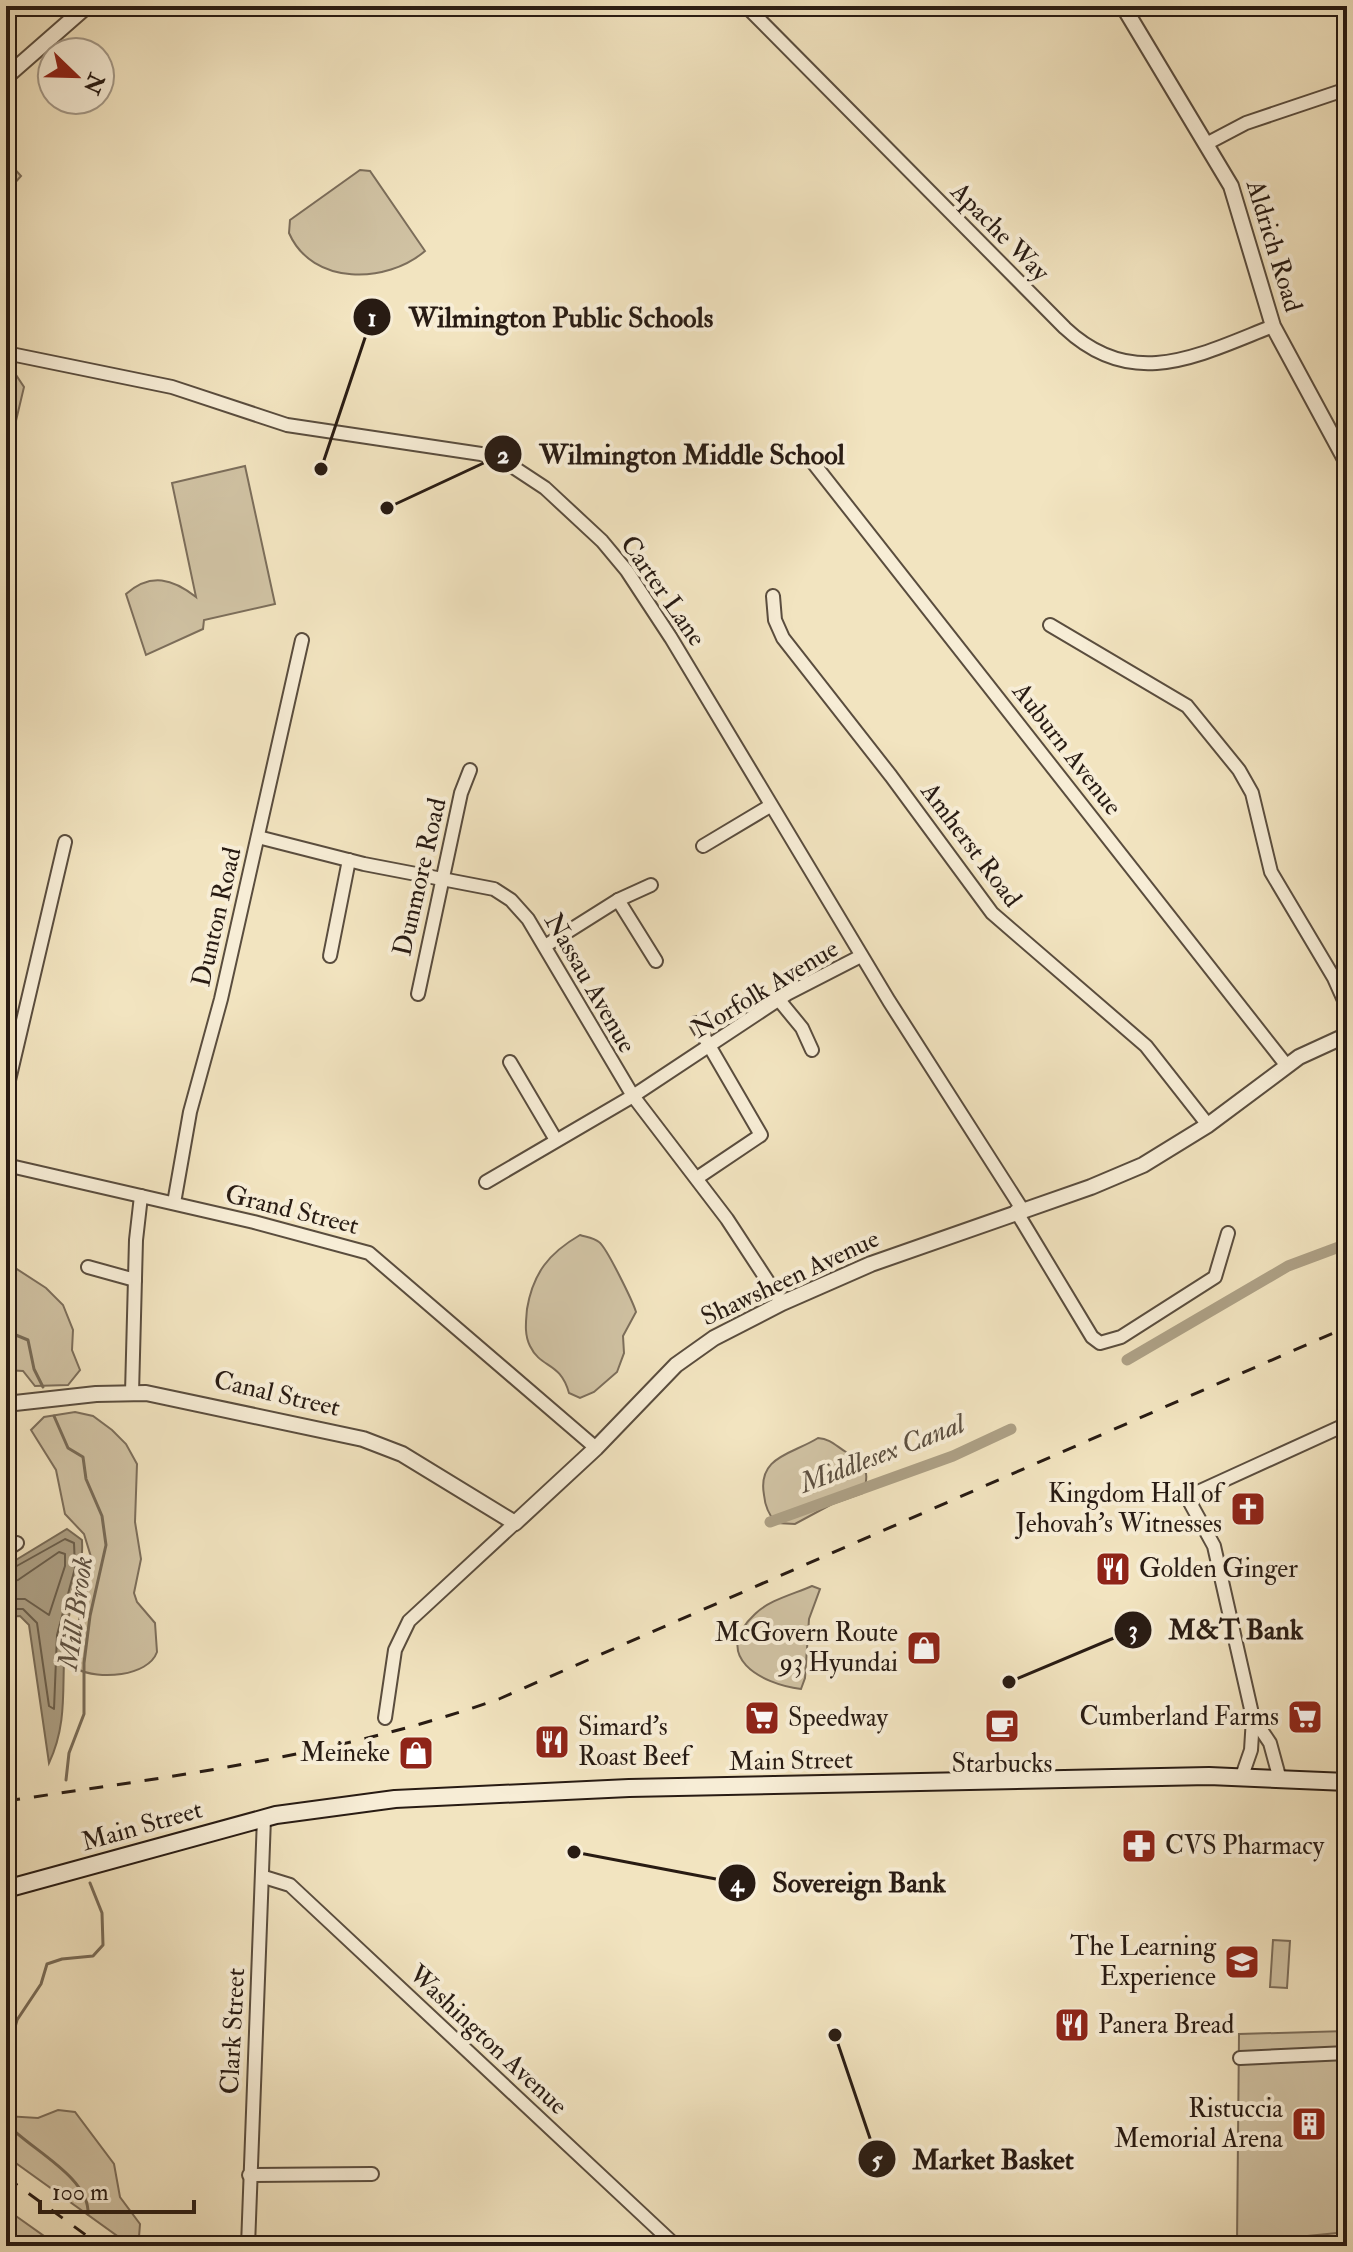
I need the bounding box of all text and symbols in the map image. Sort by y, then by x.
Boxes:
north arrow [36,36,116,116]
text: N [77,68,111,98]
street label: Apache Way [942,175,1057,289]
street label: Aldrich Road [1238,175,1309,316]
callout: Wilmington Public Schools [352,291,729,343]
text: Wilmington Public Schools [408,301,714,336]
text: 1 [368,303,376,334]
callout: Wilmington Middle School [483,428,861,480]
text: Wilmington Middle School [538,438,846,473]
text: 2 [497,440,509,471]
street label: Carter Lane [613,530,713,653]
street label: Auburn Avenue [1005,675,1129,822]
street label: Amherst Road [913,775,1028,914]
street label: Dunmore Road [386,795,454,959]
street label: Dunton Road [185,844,249,990]
street label: Nassau Avenue [537,907,643,1059]
street label: Norfolk Avenue [686,933,844,1045]
street label: Grand Street [222,1178,362,1242]
street label: Shawsheen Avenue [696,1223,884,1333]
street label: Canal Street [211,1364,343,1424]
water label: Middlesex Canal [793,1406,972,1502]
place label: Kingdom Hall of Jehovah's Witnesses [1015,1478,1226,1540]
church icon: Kingdom Hall of Jehovah's Witnesses [1229,1490,1267,1528]
restaurant icon: Golden Ginger [1094,1550,1132,1588]
place label: Golden Ginger [1139,1553,1298,1585]
water label: Mill Brook [50,1554,101,1674]
callout: M&T Bank [1113,1604,1319,1656]
text: M&T Bank [1168,1613,1304,1648]
text: 3 [1128,1615,1138,1646]
place label: McGovern Route 93 Hyundai [715,1617,898,1679]
shop icon: McGovern Route 93 Hyundai [905,1629,943,1667]
supermarket icon: Cumberland Farms [1286,1698,1324,1736]
supermarket icon: Speedway [743,1699,781,1737]
place label: Cumberland Farms [1079,1701,1279,1733]
place label: Speedway [788,1702,888,1735]
cafe icon: Starbucks [983,1707,1021,1745]
place label: Simard's Roast Beef [578,1711,693,1773]
restaurant icon: Simard's Roast Beef [533,1723,571,1761]
shop icon: Meineke [397,1734,435,1772]
place label: Meineke [300,1737,390,1769]
street label: Main Street [729,1744,853,1778]
place label: Starbucks [951,1748,1053,1780]
street label: Main Street [78,1794,206,1858]
pharmacy icon: CVS Pharmacy [1120,1827,1158,1865]
place label: CVS Pharmacy [1165,1830,1325,1862]
callout: Sovereign Bank [717,1857,962,1909]
text: Sovereign Bank [772,1866,946,1901]
text: 4 [730,1868,746,1899]
place label: The Learning Experience [1070,1931,1217,1994]
school or university icon: The Learning Experience [1223,1943,1261,1981]
street label: Washington Avenue [401,1958,574,2122]
street label: Clark Street [214,1967,252,2095]
restaurant icon: Panera Bread [1053,2006,1091,2044]
place label: Panera Bread [1098,2009,1234,2041]
place label: Ristuccia Memorial Arena [1114,2093,1283,2155]
building icon: Ristuccia Memorial Arena [1290,2105,1328,2143]
callout: Market Basket [857,2133,1090,2185]
text: Market Basket [911,2143,1074,2178]
text: 5 [872,2145,883,2176]
scale bar [40,2164,194,2214]
text: 100 m [52,2177,109,2208]

